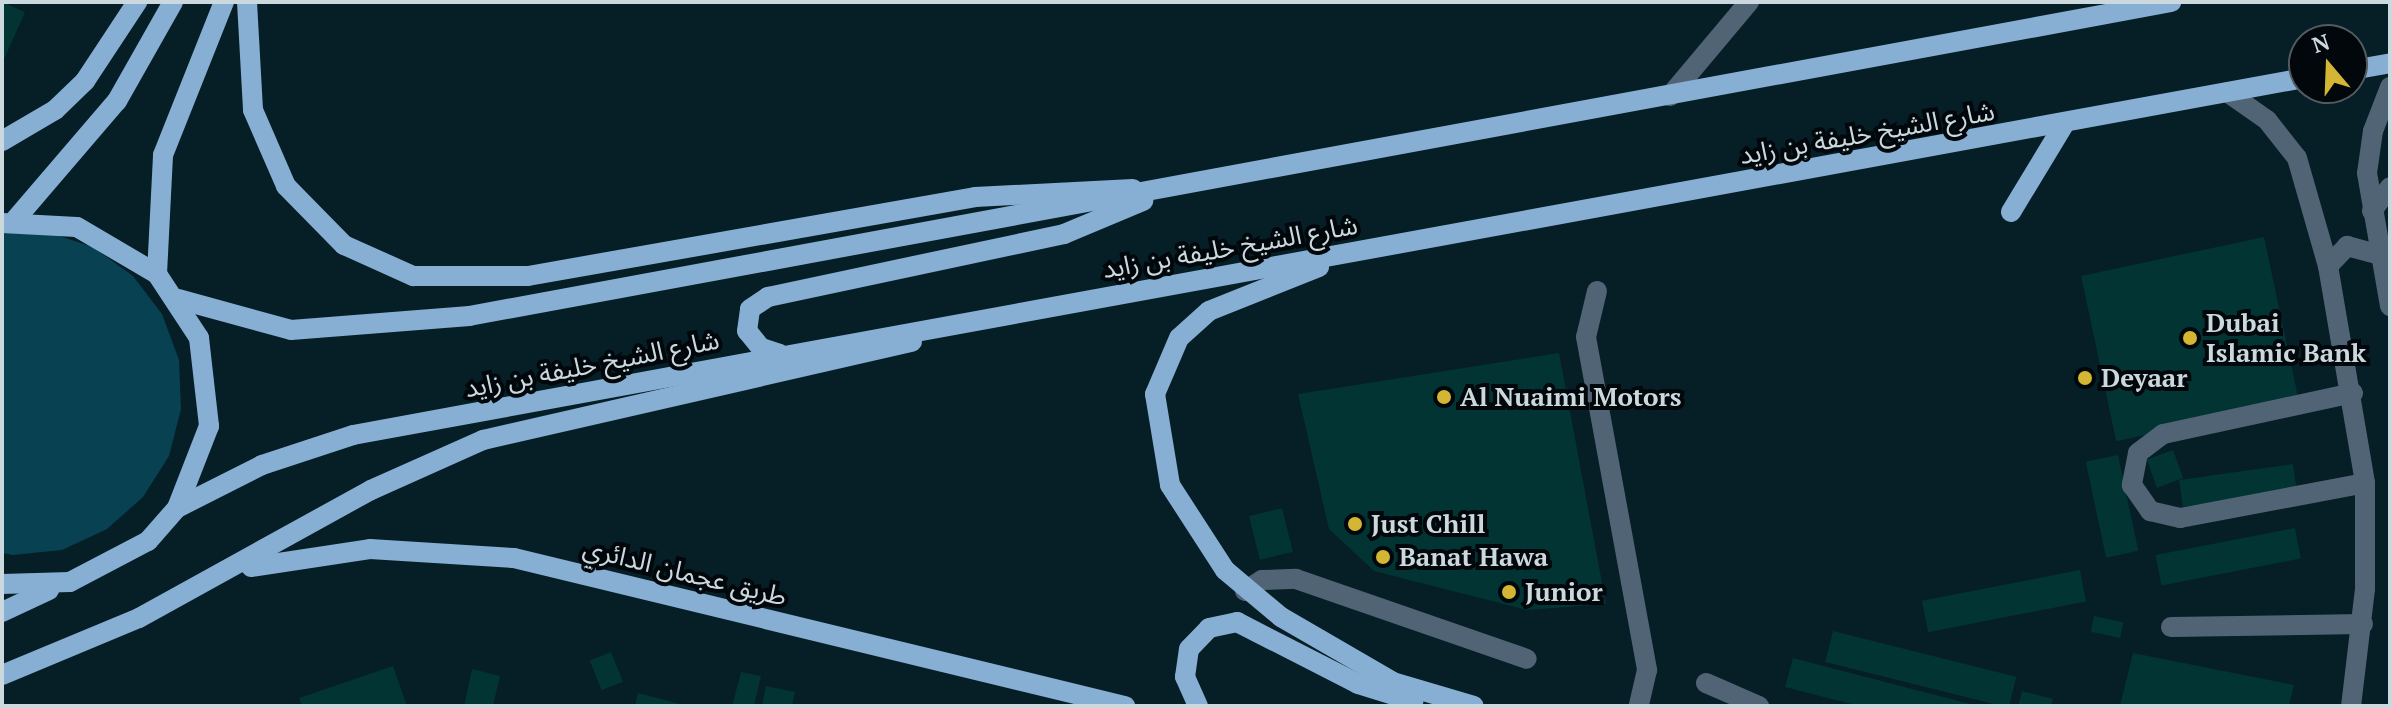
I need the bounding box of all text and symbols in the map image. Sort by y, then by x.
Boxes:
north arrow [2288,24,2368,104]
text: N [2308,26,2333,59]
street label: شارع الشيخ خليفة بن زايد [1737,95,1997,171]
street label: شارع الشيخ خليفة بن زايد [1100,209,1360,285]
place label: Dubai Islamic Bank [2206,307,2366,368]
street label: شارع الشيخ خليفة بن زايد [462,324,722,404]
marker: Dubai Islamic Bank [2181,329,2199,347]
place label: Deyaar [2101,362,2188,394]
marker: Deyaar [2076,369,2094,387]
place label: Al Nuaimi Motors [1460,381,1682,413]
marker: Al Nuaimi Motors [1435,388,1453,406]
place label: Just Chill [1371,508,1485,540]
marker: Just Chill [1346,515,1364,533]
street label: طريق عجمان الدائري [580,532,790,612]
place label: Banat Hawa [1399,541,1548,573]
marker: Banat Hawa [1374,548,1392,566]
place label: Junior [1525,576,1603,608]
marker: Junior [1500,583,1518,601]

